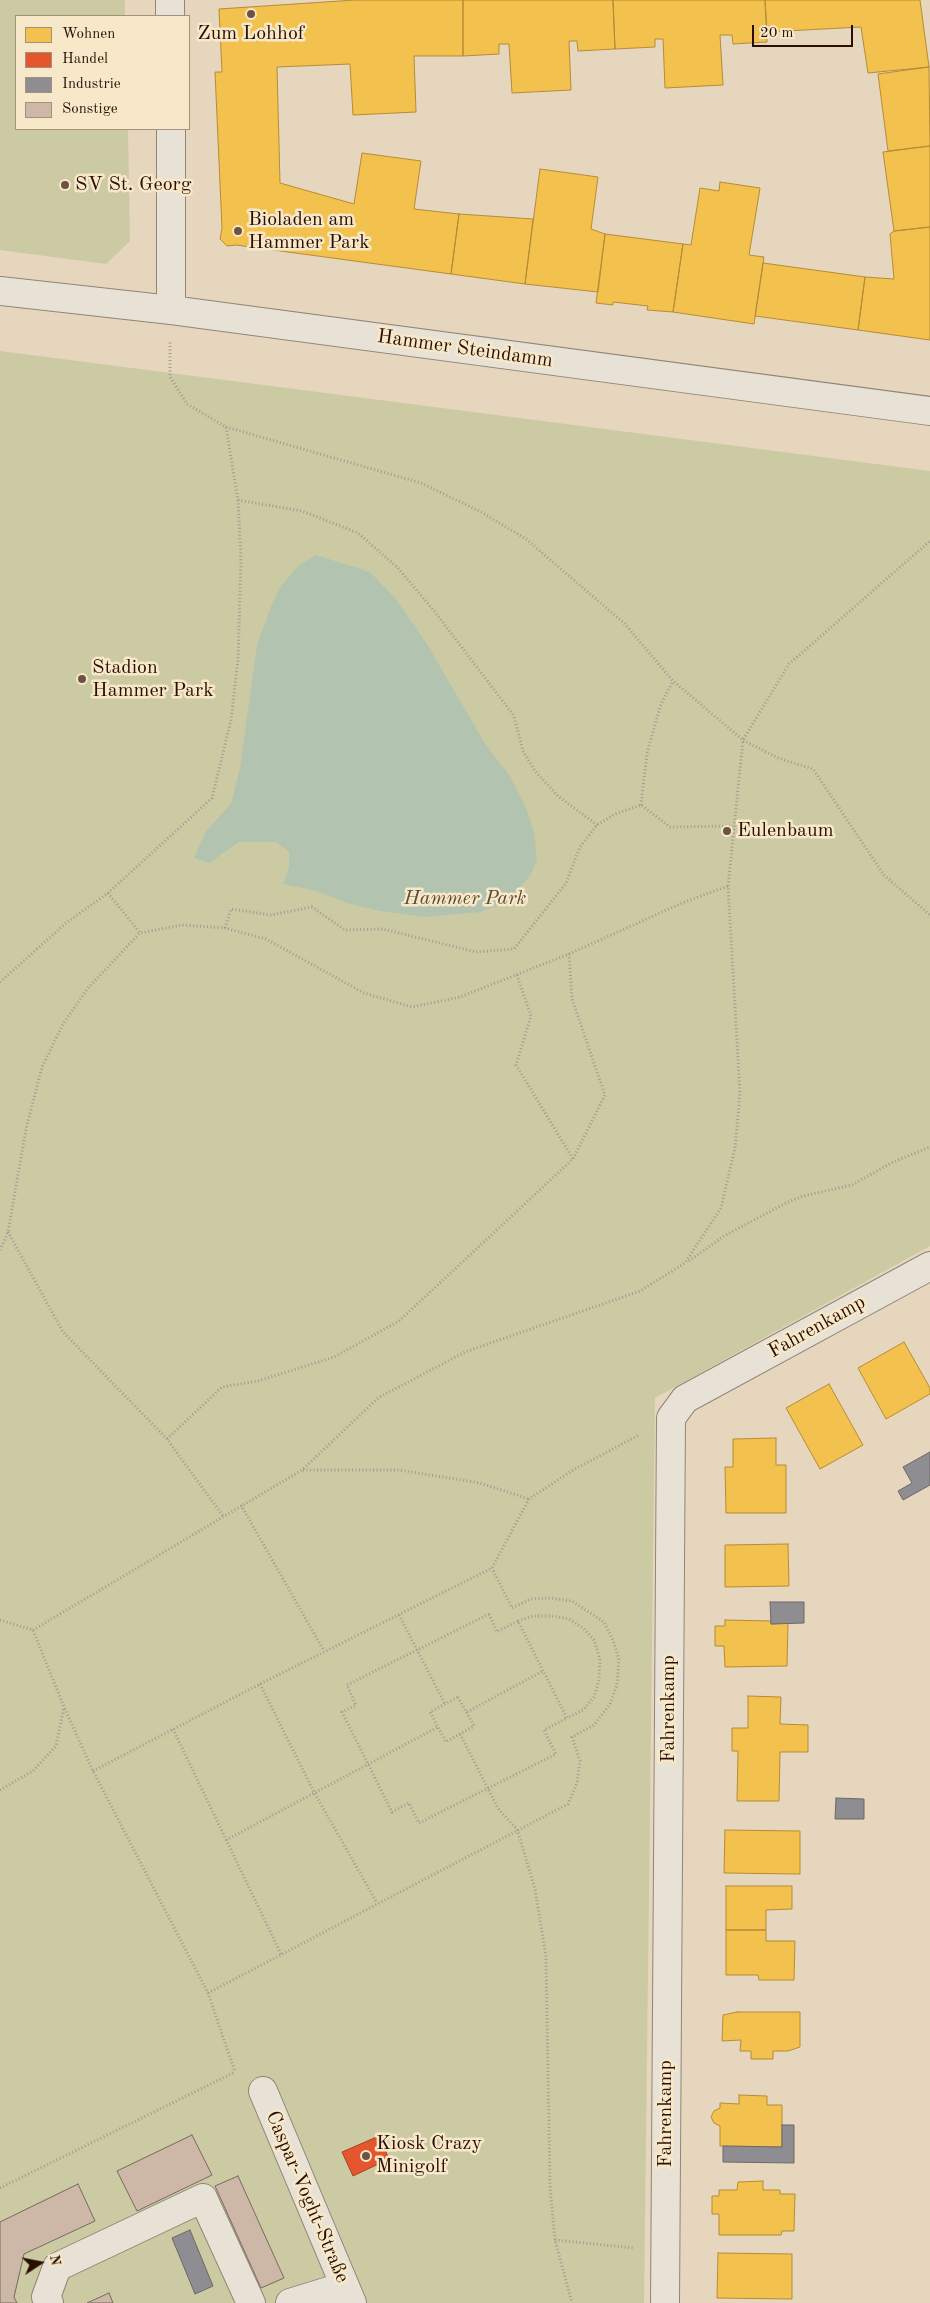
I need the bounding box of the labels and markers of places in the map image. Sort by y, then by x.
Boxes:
marker: Zum Lohhof [245,8,257,20]
place label: Zum Lohhof [198,22,304,46]
place label: SV St. Georg [75,173,192,197]
marker: SV St. Georg [59,179,71,191]
place label: Bioladen am Hammer Park [248,208,370,255]
marker: Bioladen am Hammer Park [232,225,244,237]
place label: Stadion Hammer Park [92,656,214,703]
marker: Stadion Hammer Park [76,673,88,685]
place label: Eulenbaum [737,819,834,843]
marker: Eulenbaum [721,825,733,837]
place label: Kiosk Crazy Minigolf [376,2132,482,2179]
marker: Kiosk Crazy Minigolf [360,2150,372,2162]

